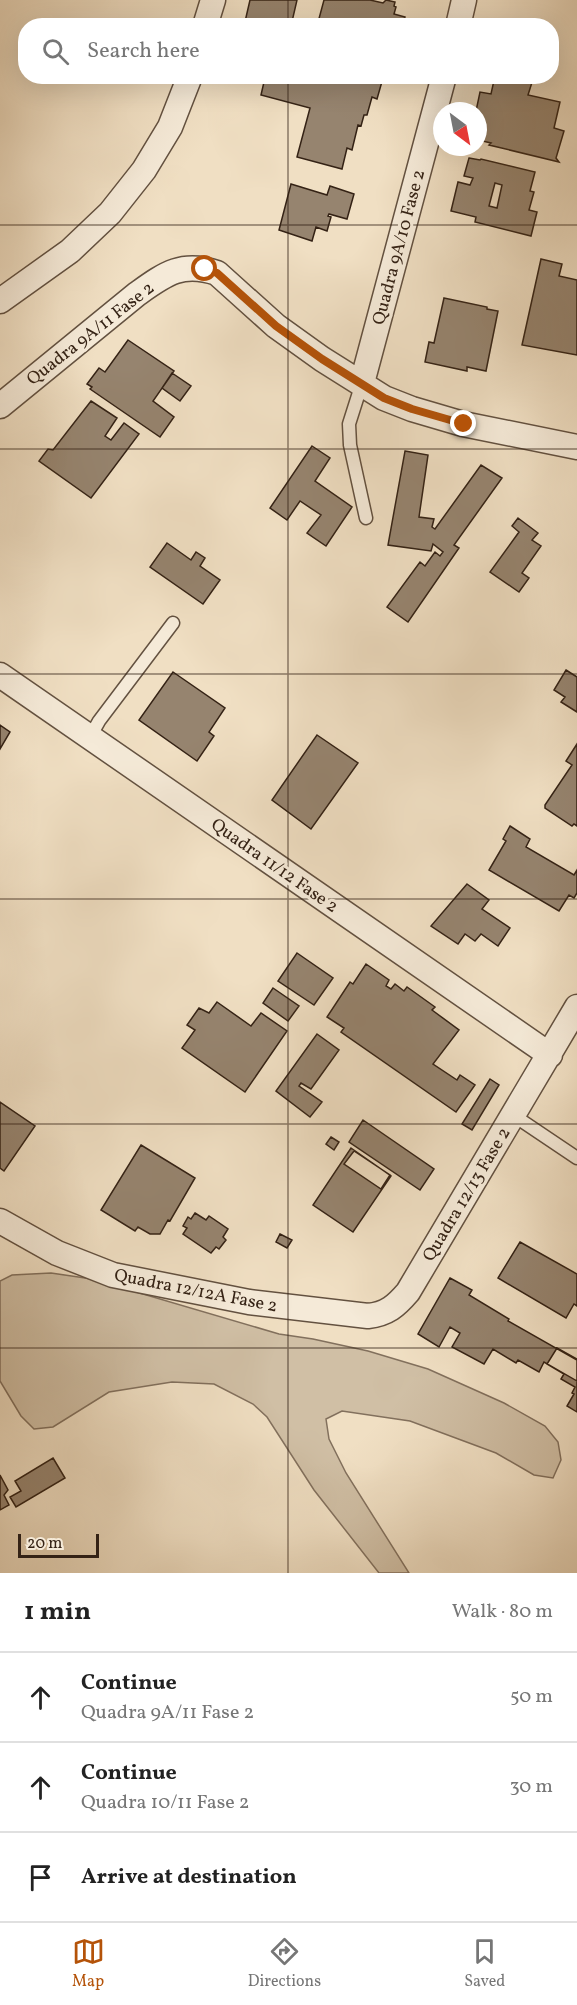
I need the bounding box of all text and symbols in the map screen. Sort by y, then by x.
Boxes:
search box [18,18,559,84]
icon: search [39,35,72,68]
text: Search here [87,36,200,67]
north arrow [433,102,487,156]
street label: Quadra 9A/10 Fase 2 [367,167,432,328]
route start [191,255,217,281]
street label: Quadra 9A/11 Fase 2 [22,276,160,392]
route end [450,410,476,436]
street label: Quadra 11/12 Fase 2 [205,813,343,920]
street label: Quadra 12/13 Fase 2 [417,1123,517,1267]
street label: Quadra 12/12A Fase 2 [112,1263,279,1320]
scale bar [18,1531,99,1558]
text: 20 m [27,1533,62,1555]
text: 1 min [24,1594,91,1630]
text: Walk · 80 m [452,1598,553,1626]
text: Continue [81,1668,177,1699]
icon: ahead [24,1681,57,1714]
text: 50 m [510,1683,553,1711]
text: Quadra 9A/11 Fase 2 [81,1699,254,1727]
text: Continue [81,1758,177,1789]
icon: ahead [24,1771,57,1804]
text: 30 m [509,1773,553,1801]
text: Quadra 10/11 Fase 2 [81,1789,249,1817]
icon: arrive [24,1861,57,1894]
text: Arrive at destination [81,1862,297,1893]
tab: Map [72,1935,105,1993]
tab: Directions [248,1935,321,1993]
tab: Saved [464,1935,505,1993]

